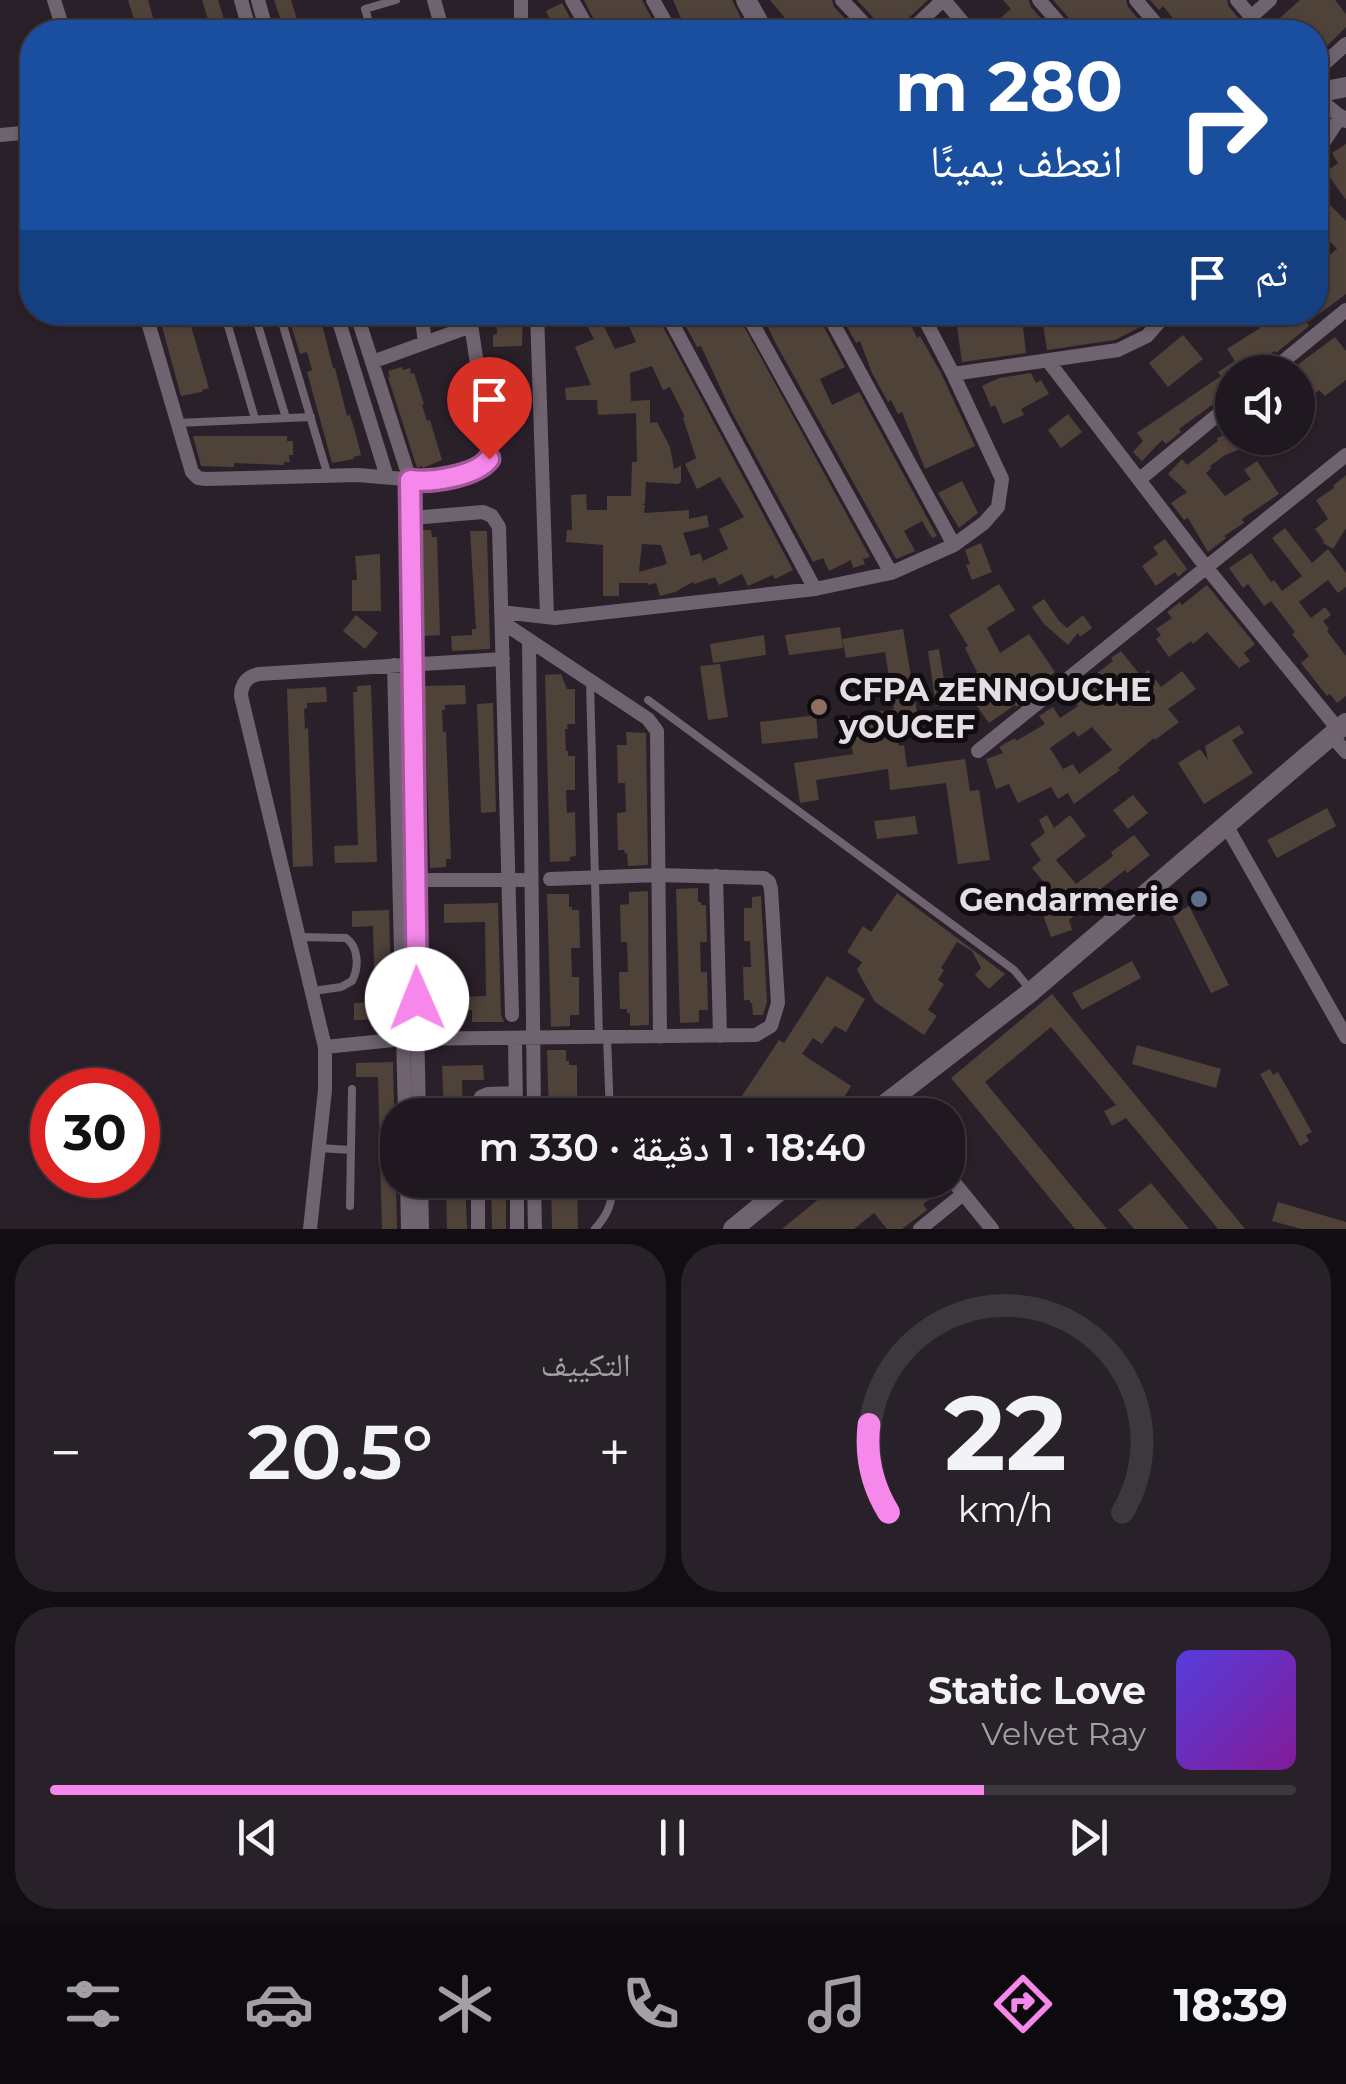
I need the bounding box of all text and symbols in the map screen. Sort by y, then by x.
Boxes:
text: 280 m [895,43,1123,129]
icon: right [1158,60,1288,190]
text: انعطف يمينًا [930,133,1123,188]
text: ثم [1255,249,1288,296]
icon: arrive [1180,250,1235,305]
map controls [1215,355,1315,455]
button: sound [1215,355,1315,455]
pin [447,357,532,460]
icon: arrive [462,372,517,427]
place label: CFPA zENNOUCHE yOUCEF [838,670,1151,746]
marker: CFPA zENNOUCHE yOUCEF [808,696,830,718]
place label: Gendarmerie [959,880,1179,919]
marker: Gendarmerie [1188,888,1210,910]
position arrow [365,947,469,1051]
speed limit sign: 30 [30,1068,160,1198]
text: 18:40 · 1 دقيقة · 330 m [479,1124,866,1171]
text: التكييف [541,1345,631,1384]
text: 22 [944,1369,1067,1496]
text: 20.5° [247,1406,433,1498]
text: − [50,1419,82,1486]
text: + [599,1419,630,1486]
text: km/h [958,1487,1053,1531]
text: Static Love [928,1667,1146,1714]
text: Velvet Ray [981,1714,1146,1753]
icon: previous [230,1810,285,1865]
icon: pause [645,1810,700,1865]
icon: next [1061,1810,1116,1865]
icon: filters [58,1969,128,2039]
icon: car [244,1969,314,2039]
icon: climate [430,1969,500,2039]
icon: phone [616,1969,686,2039]
icon: music [802,1969,872,2039]
icon: directions [988,1969,1058,2039]
text: 18:39 [1174,1977,1288,2032]

